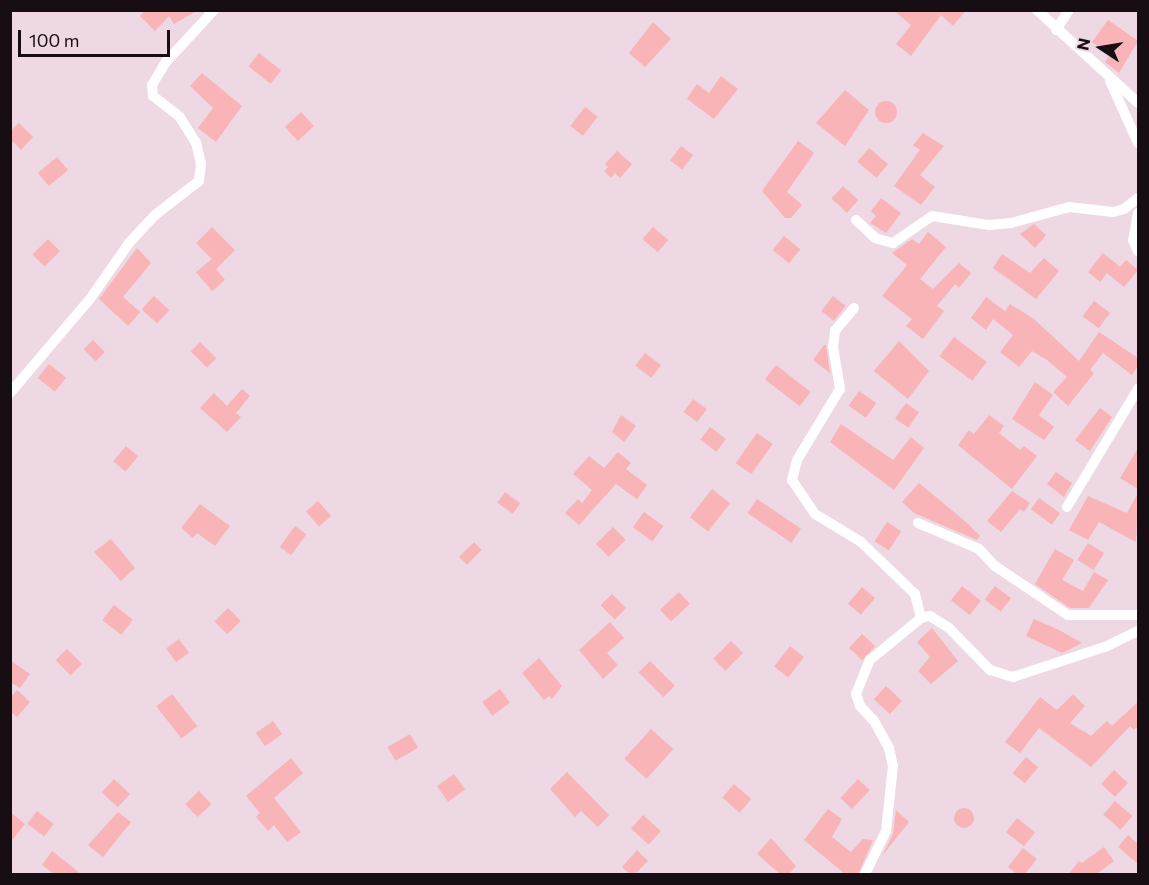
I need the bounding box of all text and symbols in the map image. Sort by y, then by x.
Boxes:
scale bar [21,18,172,56]
north arrow [1071,18,1131,78]
text: 100 m [29,29,79,51]
text: N [1072,36,1093,52]

